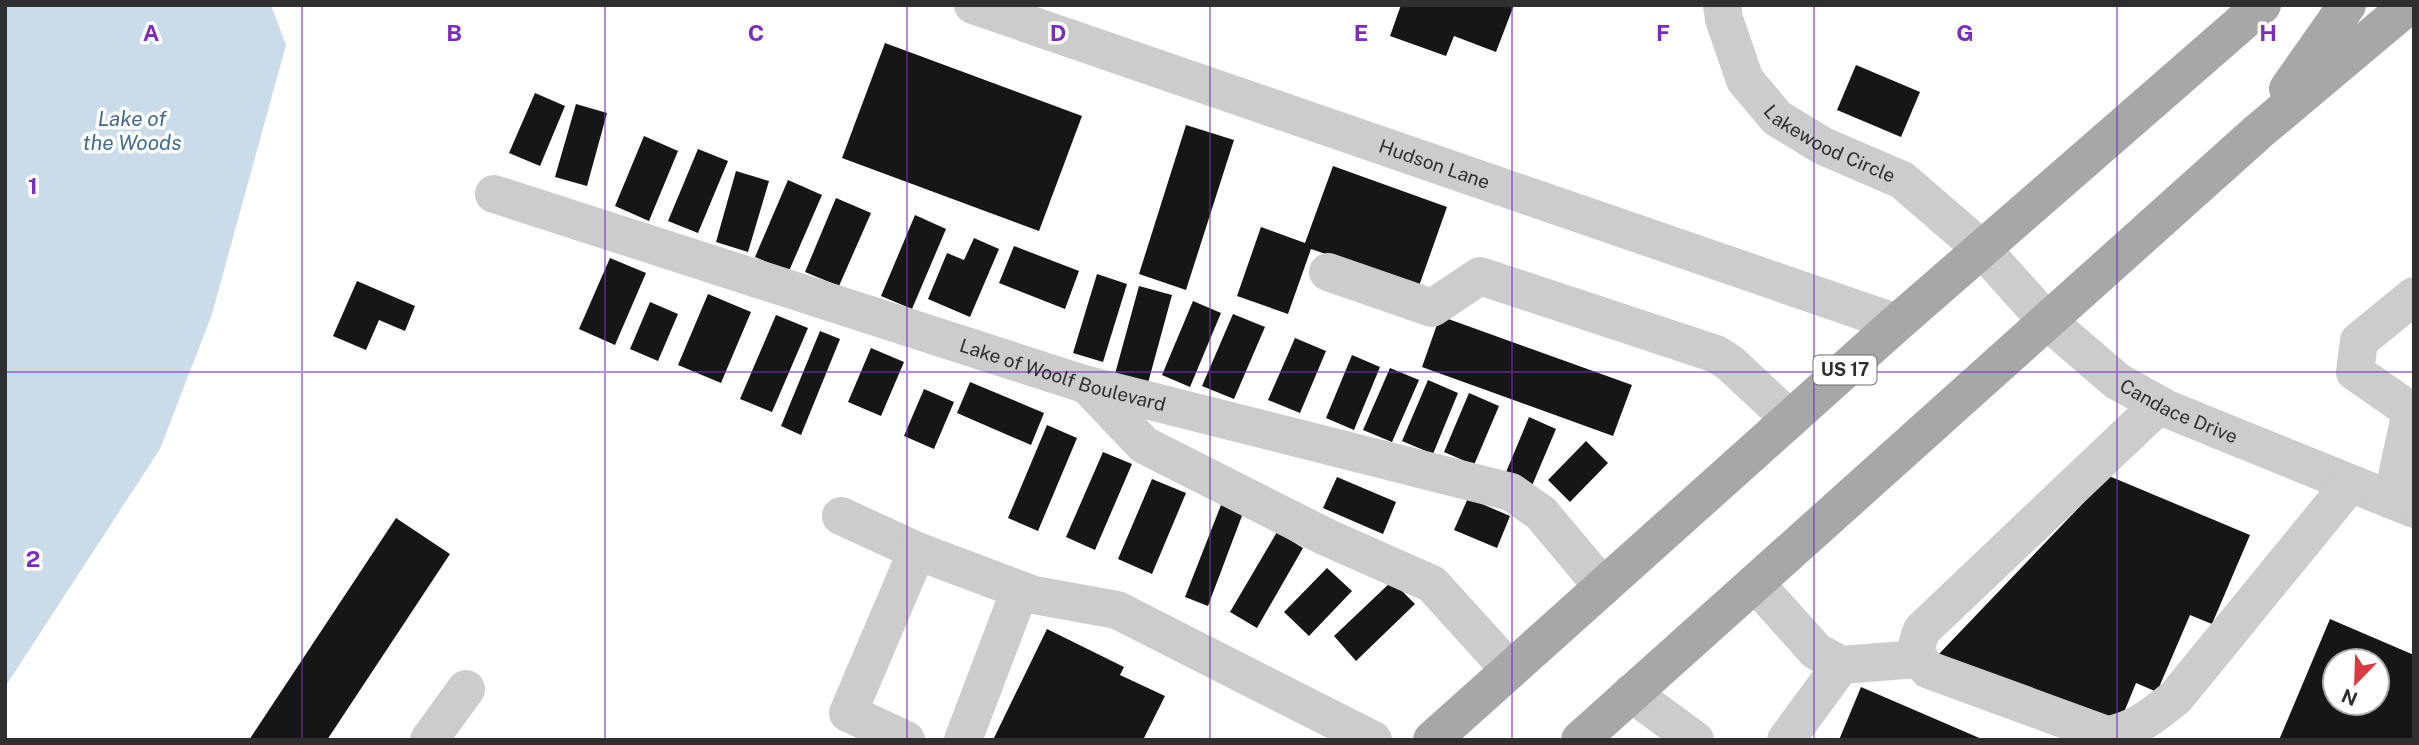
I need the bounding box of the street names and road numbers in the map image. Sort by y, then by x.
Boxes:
street label: Lakewood Circle [1759,100,1899,187]
street label: Hudson Lane [1376,135,1493,193]
street label: Lake of Woolf Boulevard [957,334,1168,415]
road number: US 17 [1814,356,1876,384]
street label: Candace Drive [2116,374,2241,447]

